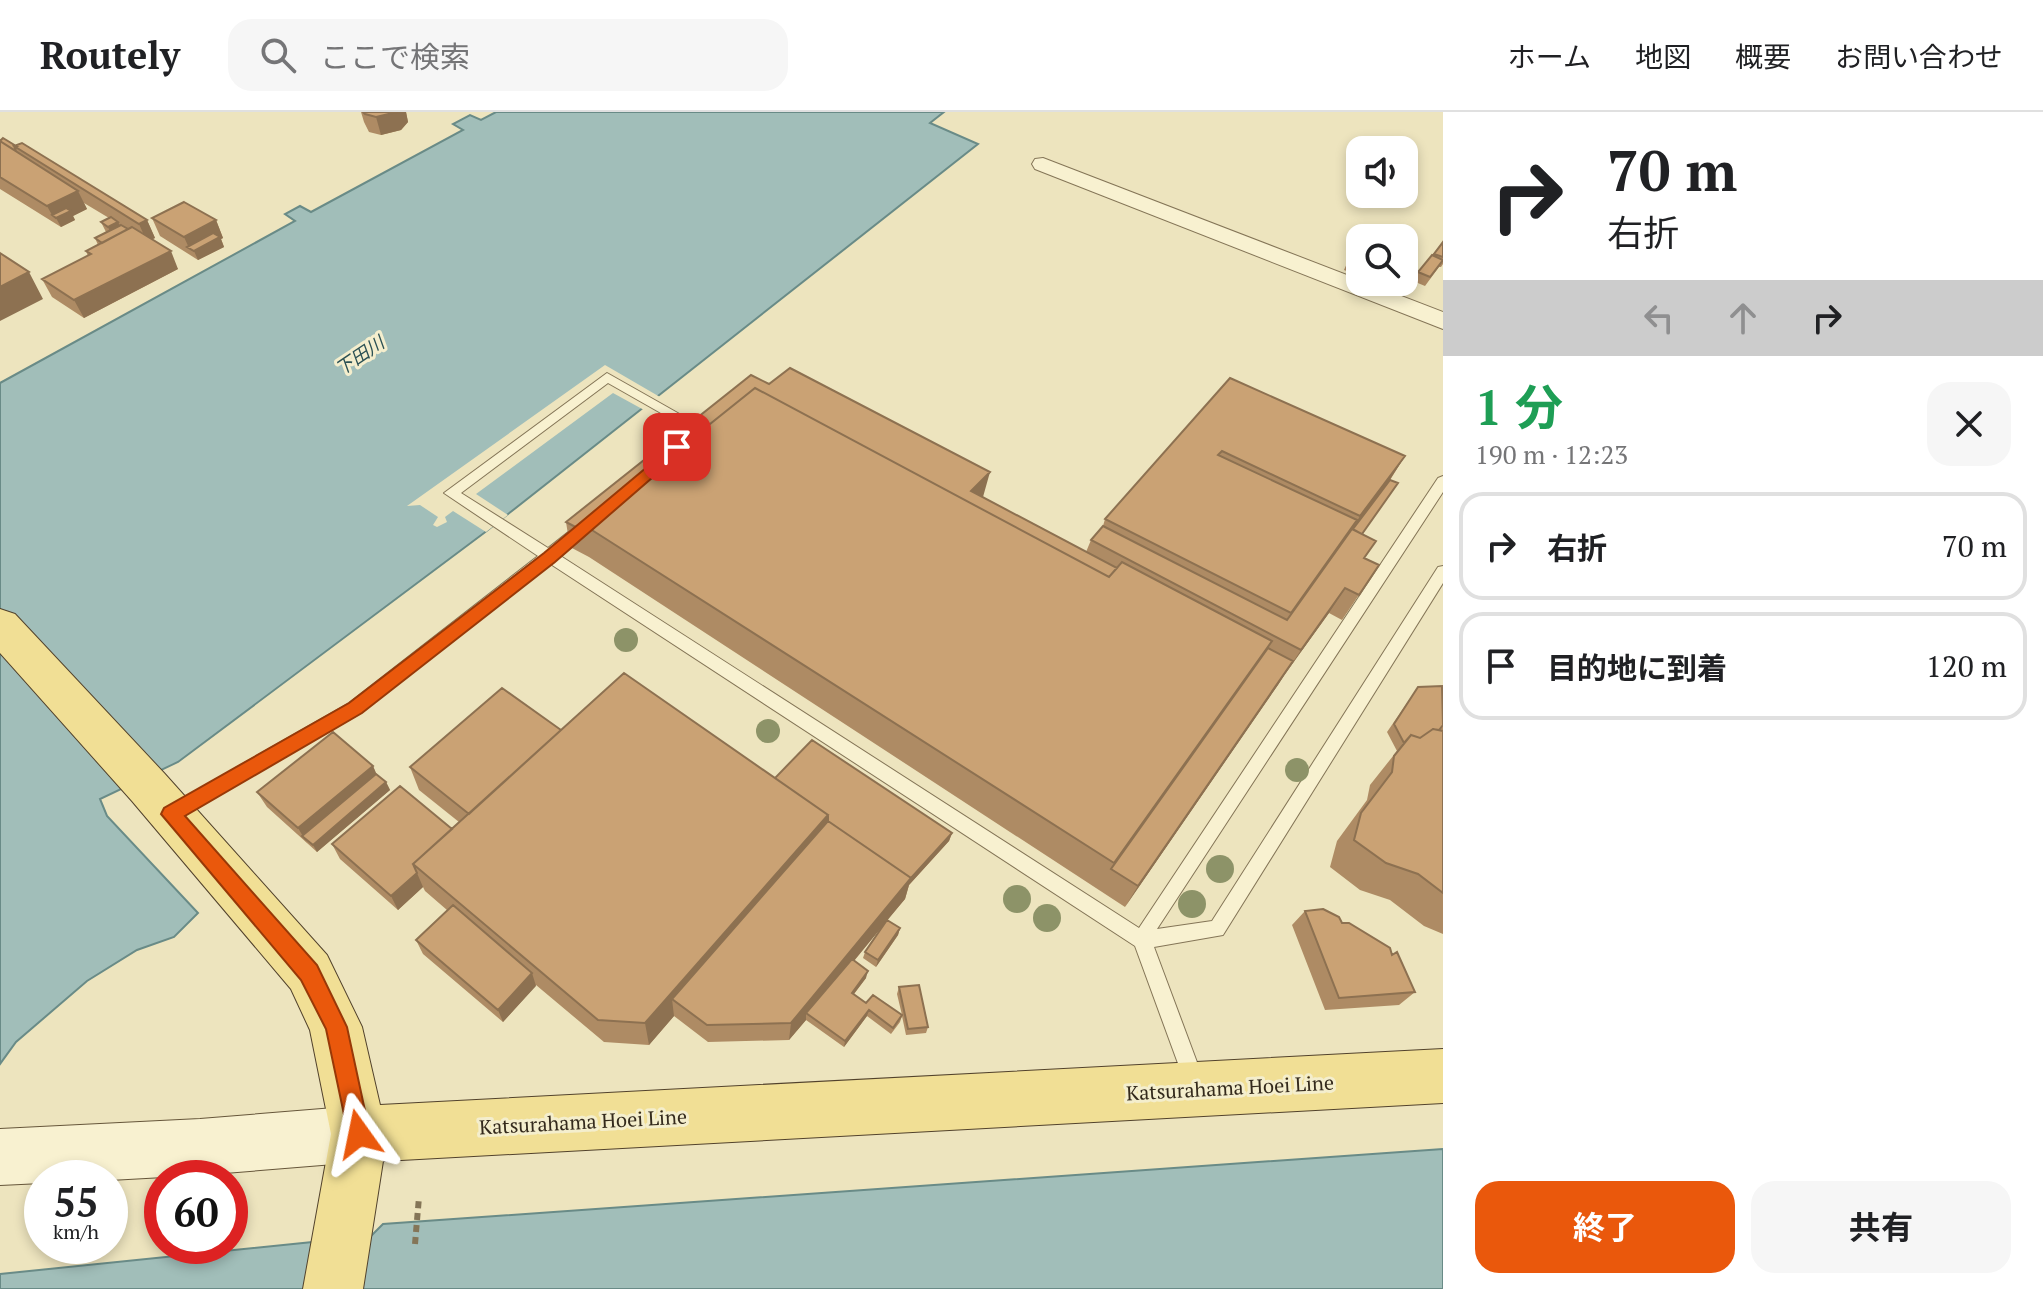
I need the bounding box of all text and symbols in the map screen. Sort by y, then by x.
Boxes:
search box [228,19,788,91]
text: Routely [40,30,180,80]
icon: search [256,33,300,77]
text: ここで検索 [320,37,470,77]
text: ホーム [1508,38,1591,75]
text: 地図 [1635,38,1691,75]
text: 概要 [1735,38,1791,75]
text: お問い合わせ [1835,38,2003,75]
text: 70 m [1607,133,1737,207]
map controls [1346,136,1418,296]
button: sound [1346,136,1418,208]
icon: right [1475,144,1579,248]
text: 右折 [1607,209,1679,256]
button: search [1346,224,1418,296]
icon: left [1637,296,1681,340]
icon: ahead [1721,296,1765,340]
icon: right [1805,296,1849,340]
water label: 下田川 [330,329,390,380]
text: 1 分 [1475,375,1563,439]
button: close [1927,382,2011,466]
pin [643,413,711,481]
icon: arrive [655,425,699,469]
text: 190 m · 12:23 [1475,437,1628,471]
icon: right [1479,524,1523,568]
text: 70 m [1942,526,2007,566]
text: 右折 [1547,528,1607,568]
icon: arrive [1479,644,1523,688]
text: 120 m [1926,646,2007,686]
text: 目的地に到着 [1547,648,1727,688]
street label: Katsurahama Hoei Line [1125,1069,1334,1106]
position arrow [317,1092,401,1176]
street label: Katsurahama Hoei Line [478,1103,687,1140]
speed limit sign: 60 [144,1160,248,1264]
text: 55 [53,1175,99,1228]
button: 終了 [1475,1181,1735,1273]
button: 共有 [1751,1181,2011,1273]
text: km/h [53,1218,99,1245]

